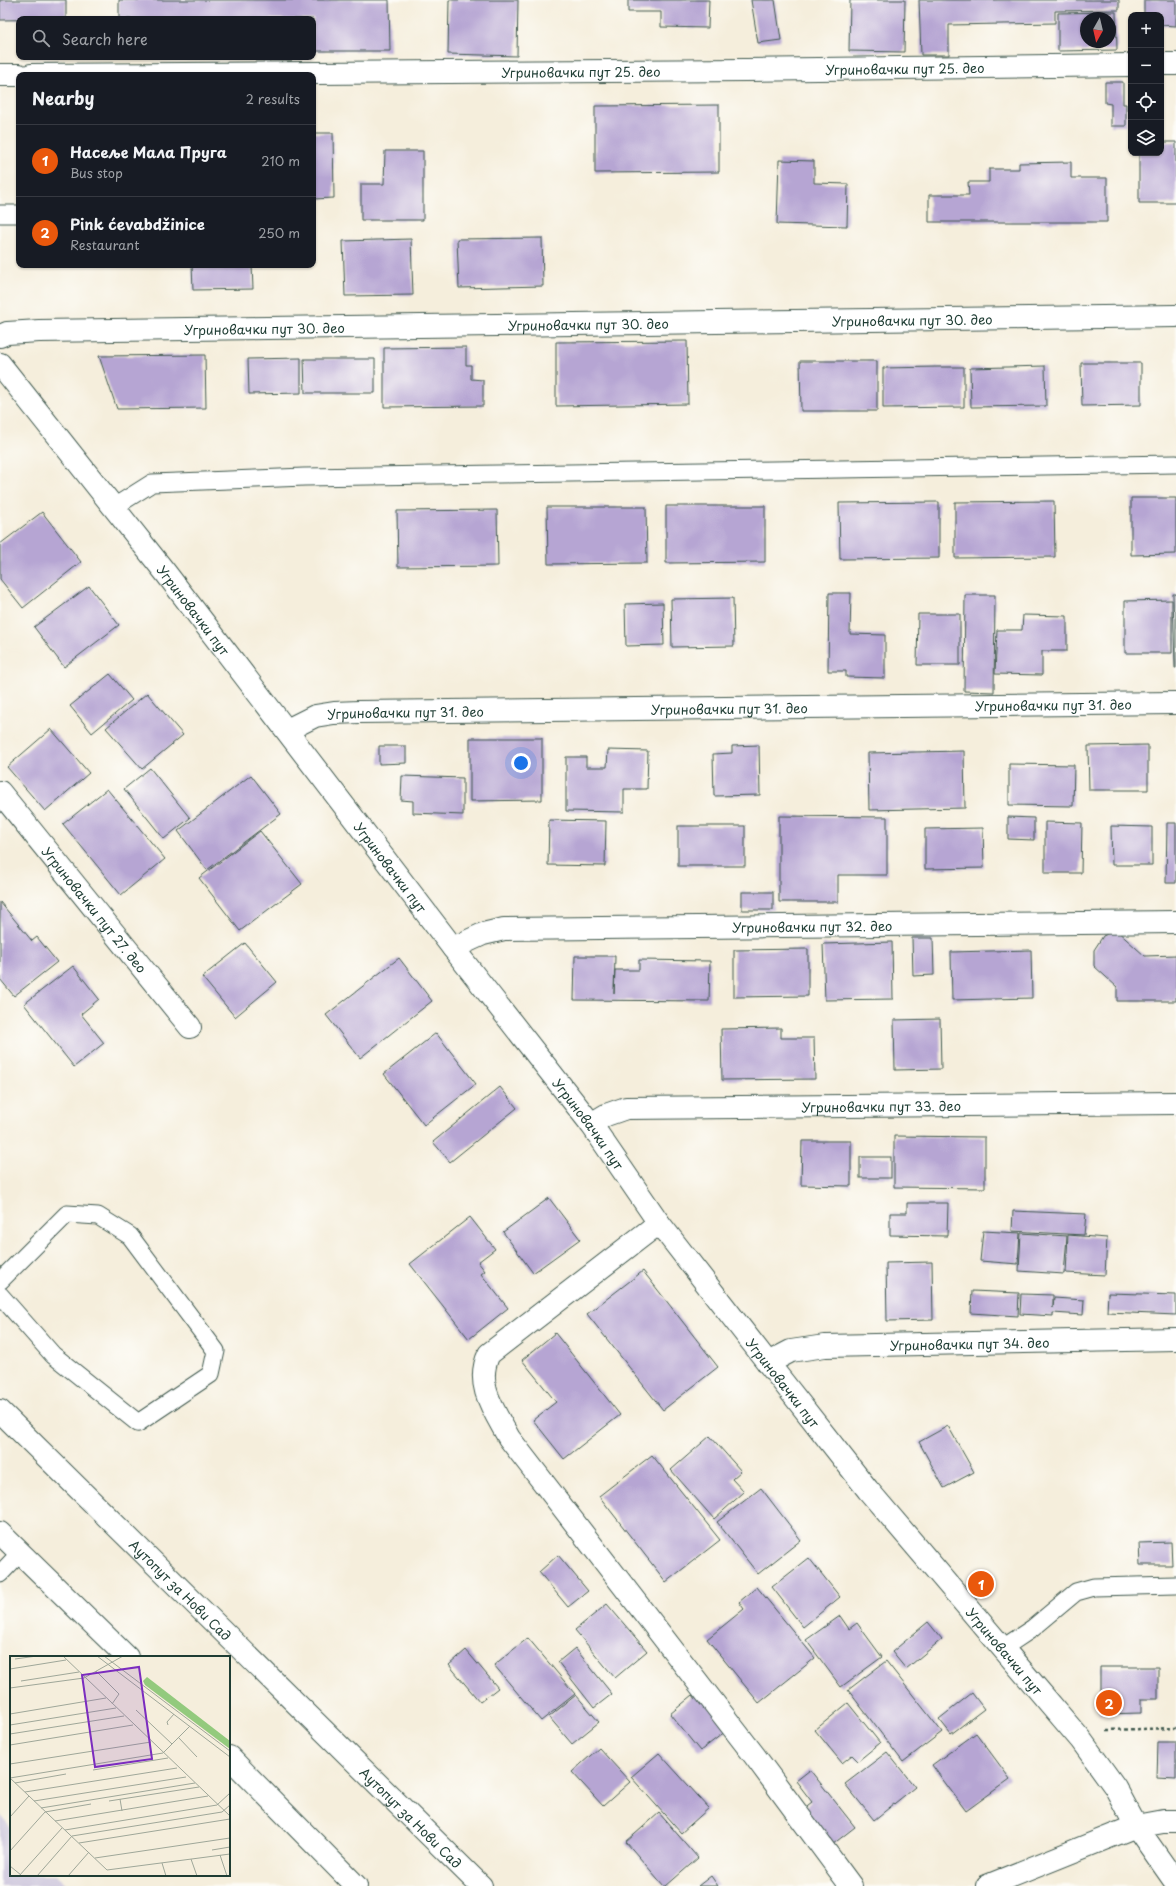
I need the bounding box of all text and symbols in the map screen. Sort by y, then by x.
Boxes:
north arrow [1080,12,1116,48]
map controls [1128,12,1164,156]
button: + [1128,12,1164,48]
search box [16,16,316,60]
icon: search [30,27,52,49]
text: Search here [62,27,148,50]
button: − [1128,48,1164,84]
street label: Угриновачки пут 25. део [825,57,985,78]
street label: Угриновачки пут 25. део [501,61,661,81]
button: locate [1128,84,1164,120]
text: Nearby [32,85,94,111]
text: 2 results [246,89,300,108]
button: layers [1128,120,1164,156]
text: Насеље Мала Пруга [70,140,227,163]
text: 1 [42,151,48,170]
text: 210 m [261,151,300,170]
text: Bus stop [70,163,123,182]
text: Pink ćevabdžinice [70,212,205,235]
text: 2 [40,223,50,242]
text: 250 m [258,223,300,242]
text: Restaurant [70,235,140,254]
street label: Угриновачки пут 30. део [832,309,993,330]
street label: Угриновачки пут 30. део [508,313,669,334]
street label: Угриновачки пут 30. део [184,317,345,339]
street label: Угриновачки пут [153,561,235,659]
street label: Угриновачки пут 31. део [975,694,1132,715]
street label: Угриновачки пут 31. део [651,698,808,718]
street label: Угриновачки пут 31. део [326,701,484,723]
your location [511,753,531,773]
street label: Угриновачки пут [350,818,432,917]
street label: Угриновачки пут 27. део [38,842,152,976]
street label: Угриновачки пут 32. део [732,915,893,936]
street label: Угриновачки пут [549,1074,629,1174]
street label: Угриновачки пут 33. део [801,1095,961,1116]
street label: Угриновачки пут 34. део [890,1332,1050,1354]
street label: Угриновачки пут [742,1334,825,1432]
street label: Аутопут за Нови Сад [125,1535,236,1644]
pin: 1 [968,1569,994,1599]
street label: Угриновачки пут [962,1603,1048,1699]
inset map [10,1656,230,1876]
pin: 2 [1096,1688,1122,1718]
street label: Аутопут за Нови Сад [356,1762,467,1872]

